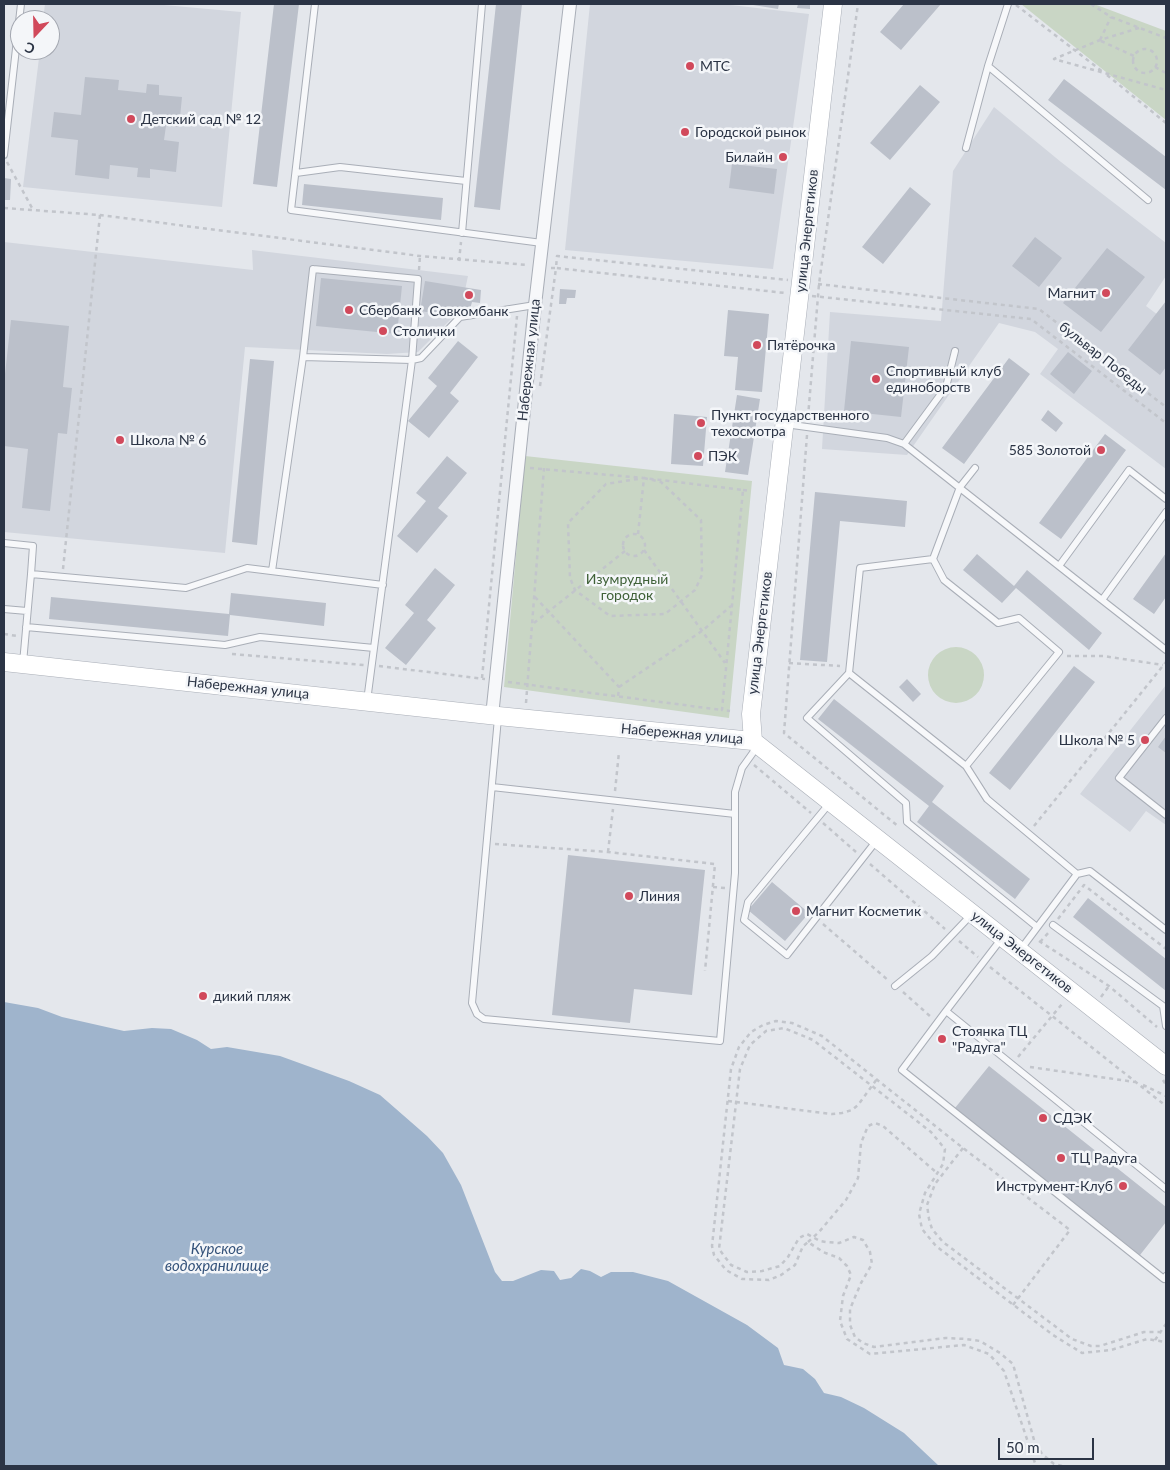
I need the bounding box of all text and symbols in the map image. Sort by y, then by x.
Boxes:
north arrow [10,10,60,60]
text: С [22,39,37,58]
place label: МТС [700,58,730,74]
marker: МТС [684,60,696,72]
place label: Детский сад № 12 [141,111,261,127]
marker: Детский сад № 12 [125,113,137,125]
place label: Городской рынок [695,124,806,140]
marker: Городской рынок [679,126,691,138]
place label: Билайн [725,149,773,165]
marker: Билайн [777,151,789,163]
street label: улица Энергетиков [792,168,822,294]
place label: Магнит [1047,285,1096,301]
marker: Магнит [1100,287,1112,299]
marker: Совкомбанк [463,289,475,301]
street label: Набережная улица [514,298,544,422]
place label: Сбербанк [359,302,422,318]
place label: Совкомбанк [429,303,509,319]
marker: Сбербанк [343,304,355,316]
street label: бульвар Победы [1056,318,1150,398]
place label: Столички [393,323,455,339]
marker: Столички [377,325,389,337]
place label: Пятёрочка [767,337,835,353]
marker: Пятёрочка [751,339,763,351]
place label: Спортивный клуб единоборств [886,363,1001,396]
marker: Спортивный клуб единоборств [870,373,882,385]
place label: Пункт государственного техосмотра [711,407,869,440]
marker: Пункт государственного техосмотра [695,417,707,429]
place label: Школа № 6 [130,432,206,448]
marker: Школа № 6 [114,434,126,446]
place label: 585 Золотой [1009,442,1091,458]
marker: 585 Золотой [1095,444,1107,456]
place label: ПЭК [708,448,737,464]
marker: ПЭК [692,450,704,462]
street label: улица Энергетиков [744,570,776,696]
park label: Изумрудный городок [586,571,668,604]
street label: Набережная улица [186,673,310,703]
street label: Набережная улица [620,720,744,748]
place label: Школа № 5 [1059,732,1135,748]
marker: Школа № 5 [1139,734,1151,746]
place label: Линия [639,888,680,904]
marker: Линия [623,890,635,902]
place label: Магнит Косметик [806,903,921,919]
marker: Магнит Косметик [790,905,802,917]
street label: улица Энергетиков [968,907,1076,997]
place label: дикий пляж [213,988,291,1004]
marker: дикий пляж [197,990,209,1002]
place label: Стоянка ТЦ "Радуга" [952,1023,1027,1056]
marker: Стоянка ТЦ "Радуга" [936,1033,948,1045]
place label: СДЭК [1053,1110,1092,1126]
marker: СДЭК [1037,1112,1049,1124]
place label: ТЦ Радуга [1071,1150,1137,1166]
marker: ТЦ Радуга [1055,1152,1067,1164]
place label: Инструмент-Клуб [996,1178,1113,1194]
marker: Инструмент-Клуб [1117,1180,1129,1192]
water label: Курское водохранилище [165,1240,269,1275]
scale bar [1000,1428,1096,1460]
text: 50 m [1006,1438,1040,1456]

